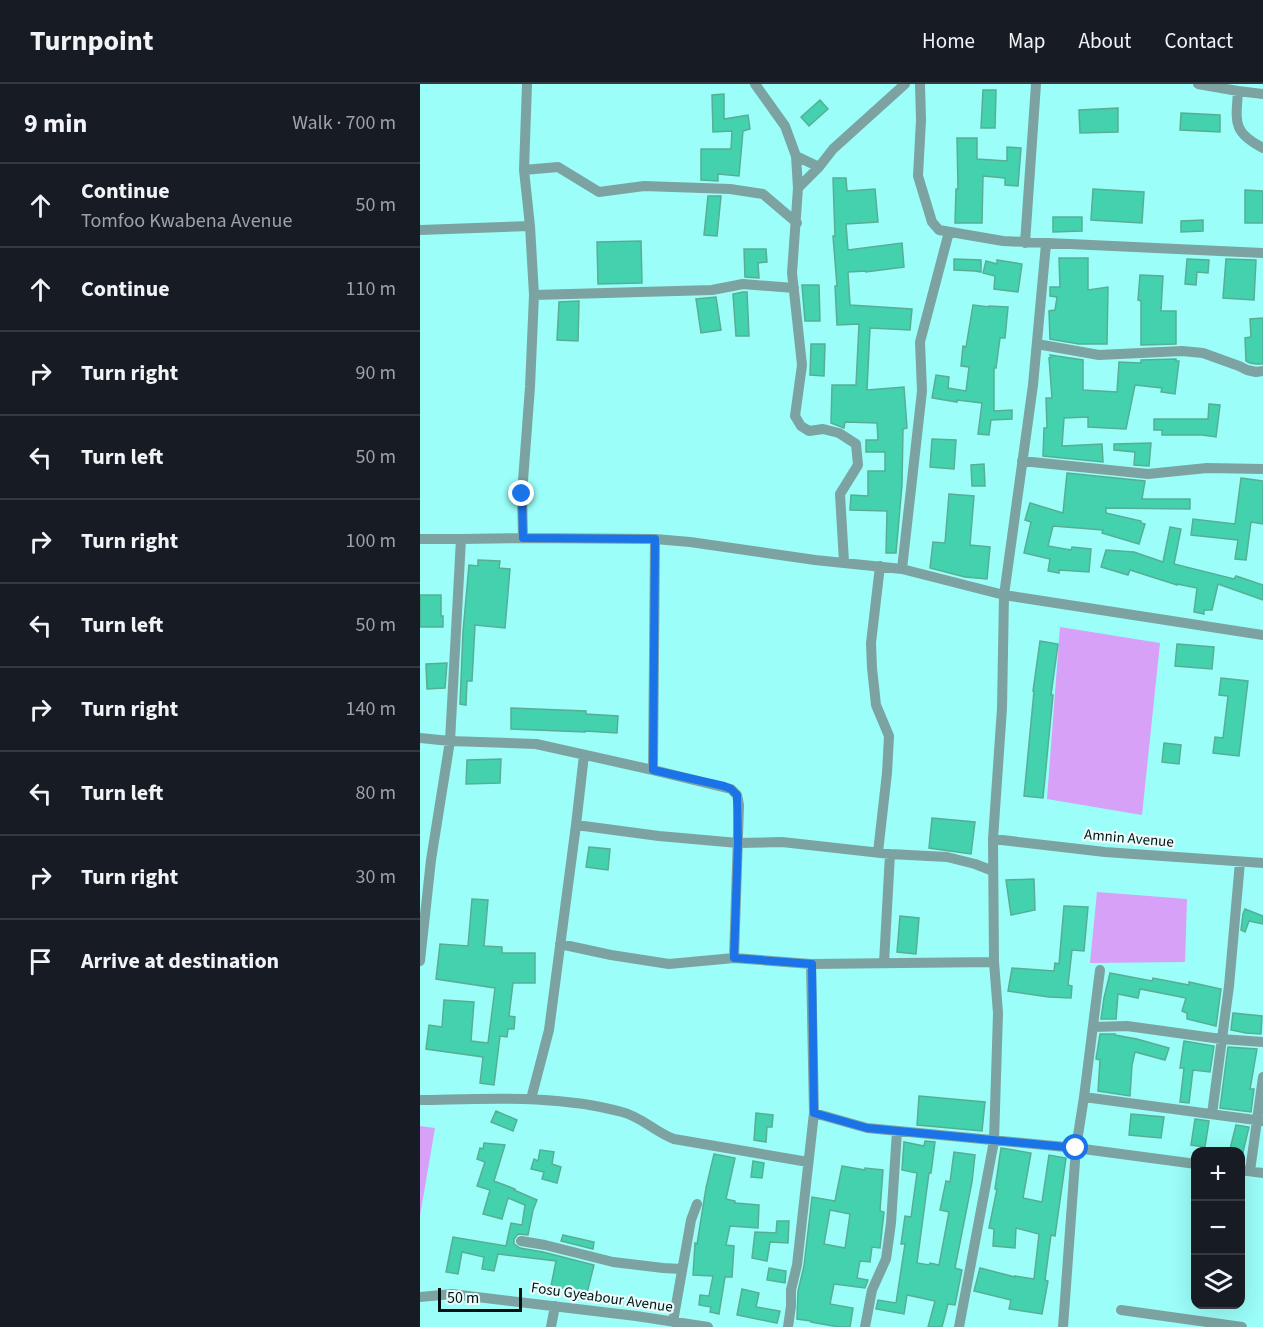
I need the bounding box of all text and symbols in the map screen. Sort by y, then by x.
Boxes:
text: Turnpoint [30,21,154,61]
text: Home [922,26,975,56]
text: Map [1008,26,1046,56]
text: About [1079,26,1131,56]
text: Contact [1164,26,1233,56]
text: 9 min [24,105,87,142]
text: Walk · 700 m [292,109,396,137]
text: Continue [81,175,170,207]
icon: ahead [24,189,57,222]
text: 50 m [356,191,396,219]
text: Tomfoo Kwabena Avenue [81,207,292,235]
icon: ahead [24,273,57,306]
text: Continue [81,273,170,305]
text: 110 m [346,275,396,303]
icon: right [24,357,57,390]
text: Turn right [81,357,178,389]
text: 90 m [356,359,396,387]
icon: left [24,441,57,474]
text: Turn left [81,441,163,473]
text: 50 m [356,443,396,471]
route end [508,480,534,506]
icon: right [24,525,57,558]
text: Turn right [81,525,178,557]
text: 100 m [346,527,396,555]
icon: left [24,609,57,642]
text: Turn left [81,609,163,641]
text: 50 m [356,611,396,639]
icon: right [24,693,57,726]
text: Turn right [81,693,178,725]
text: 140 m [346,695,396,723]
icon: left [24,777,57,810]
text: Turn left [81,777,163,809]
text: 80 m [356,779,396,807]
street label: Amnin Avenue [1083,824,1175,853]
icon: right [24,861,57,894]
text: Turn right [81,861,178,893]
text: 30 m [356,863,396,891]
icon: arrive [24,945,57,978]
text: Arrive at destination [81,945,279,977]
route start [1062,1134,1088,1160]
map controls [1191,1147,1245,1309]
button: + [1191,1147,1245,1201]
button: − [1191,1201,1245,1255]
button: layers [1191,1255,1245,1309]
street label: Fosu Gyeabour Avenue [530,1277,674,1318]
scale bar [438,1285,522,1312]
text: 50 m [447,1287,479,1309]

